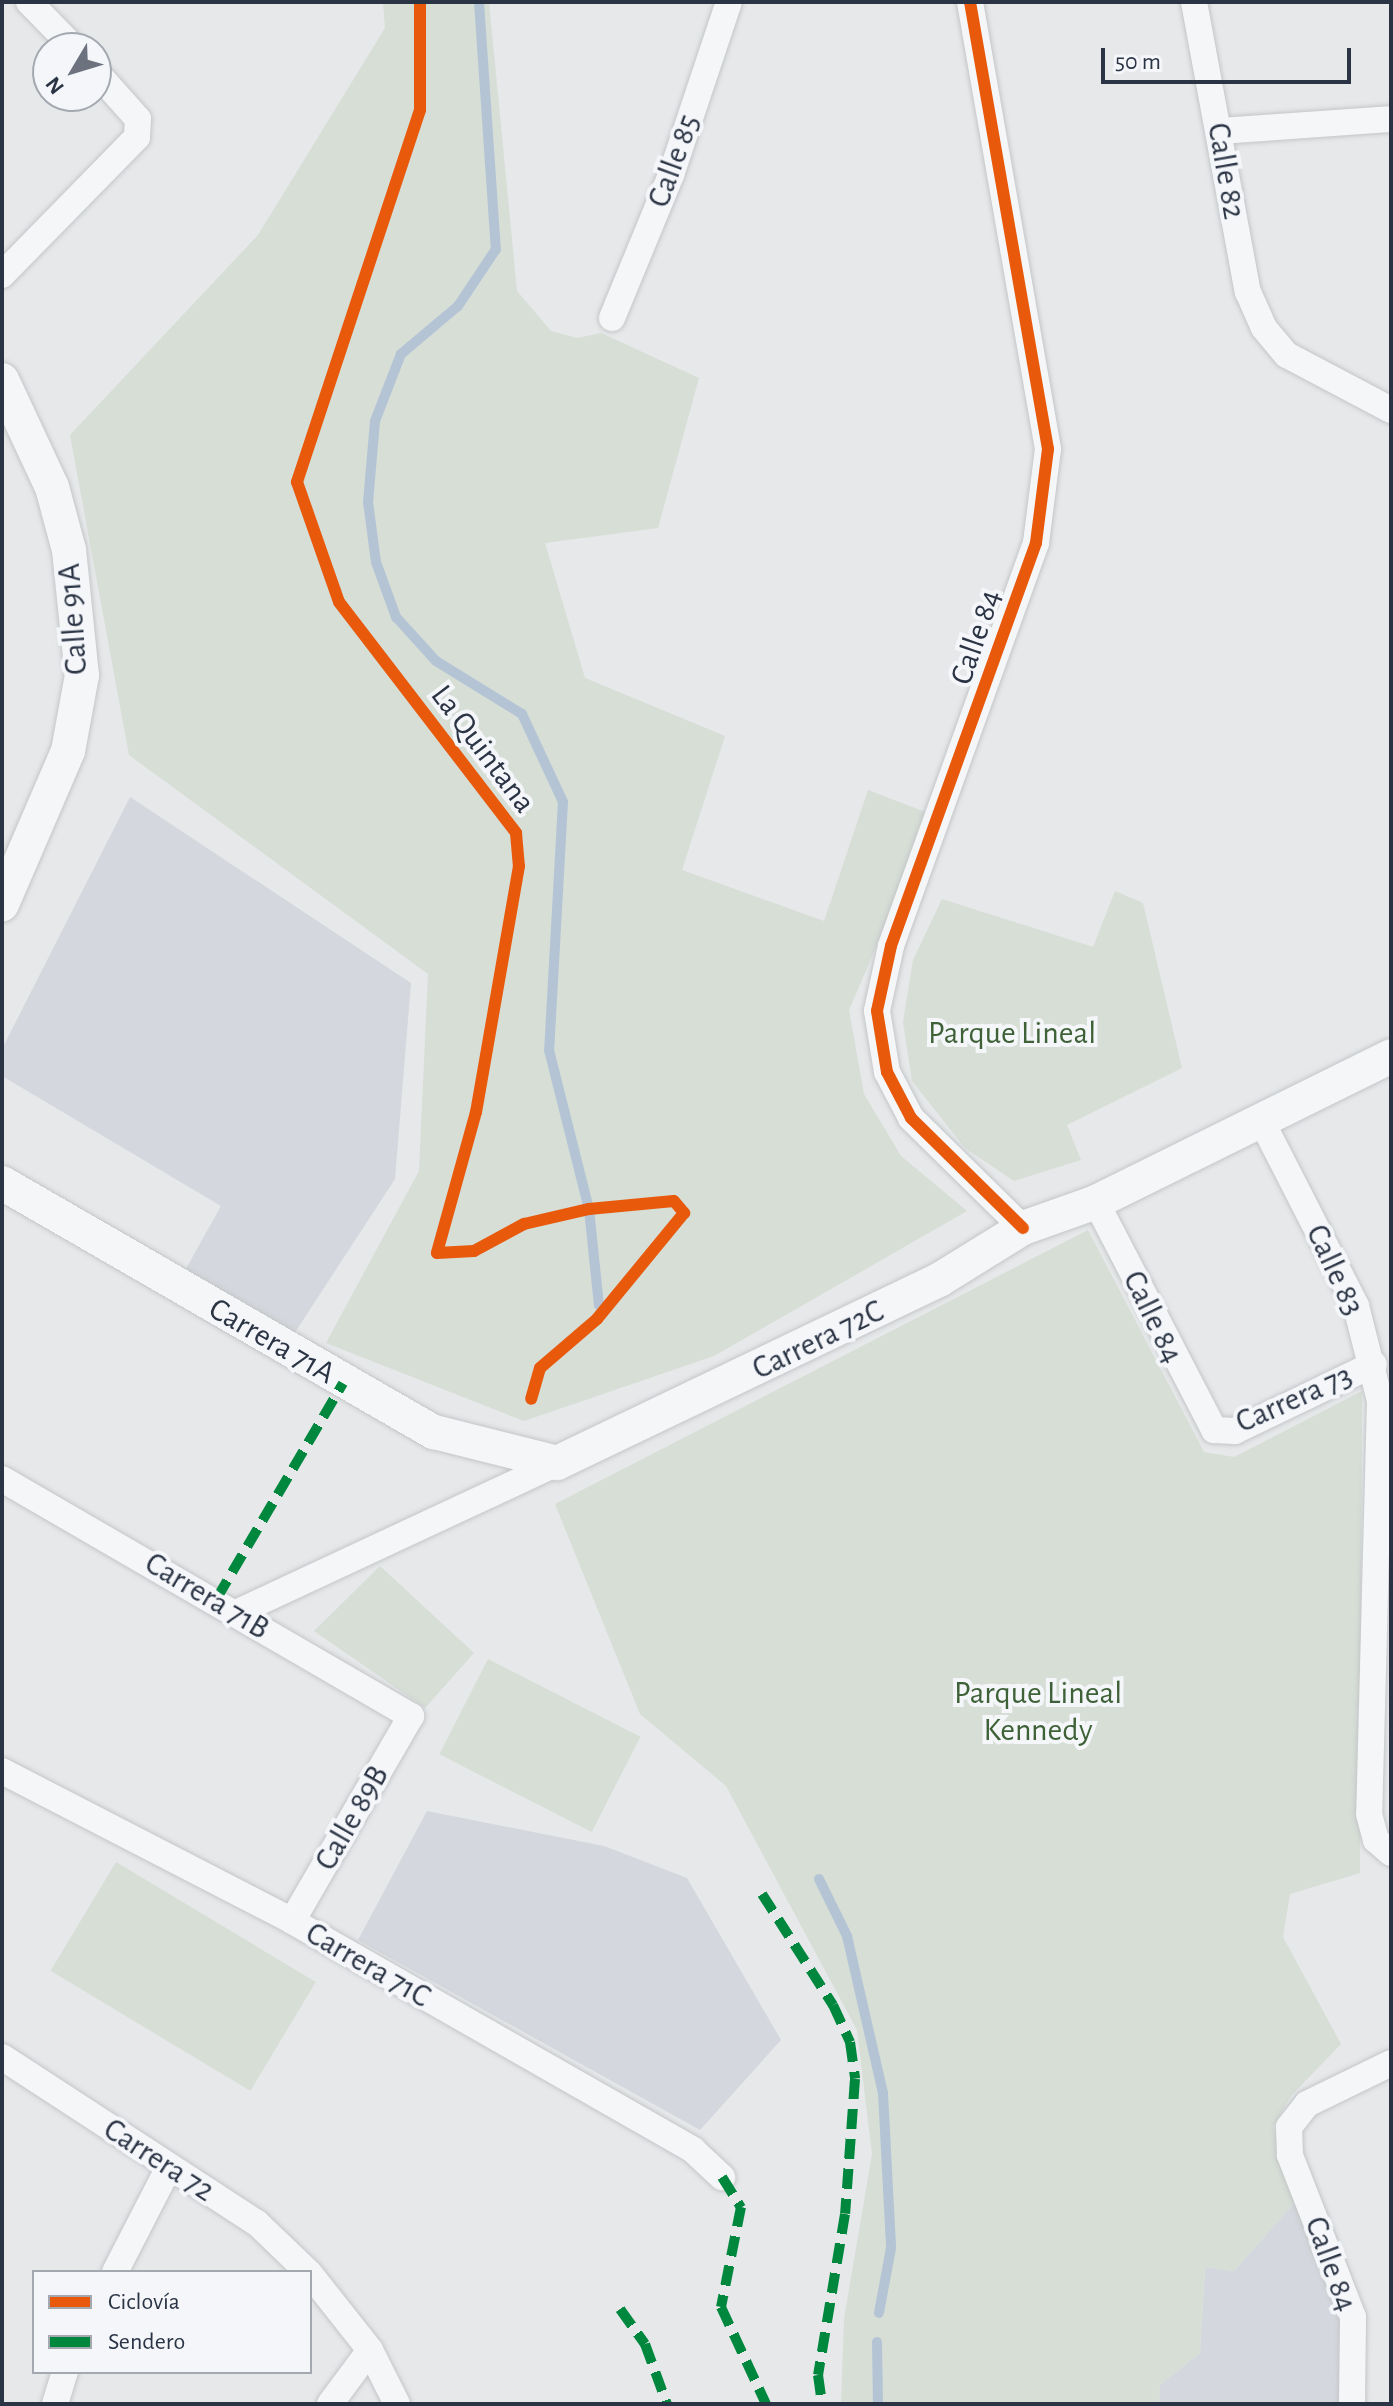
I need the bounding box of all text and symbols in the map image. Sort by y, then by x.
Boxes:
north arrow [32,32,112,112]
scale bar [1105,32,1355,82]
text: 50 m [1115,50,1161,74]
text: N [41,73,68,98]
street label: Calle 85 [640,109,708,213]
street label: Calle 82 [1199,120,1253,222]
street label: Calle 91A [50,562,96,676]
street label: Calle 84 [942,585,1010,689]
street label: La Quintana [422,677,544,821]
park label: Parque Lineal [928,1014,1096,1052]
street label: Calle 83 [1297,1219,1373,1321]
street label: Calle 84 [1114,1265,1192,1369]
street label: Carrera 71A [202,1290,342,1392]
street label: Carrera 72C [746,1292,890,1388]
street label: Carrera 73 [1230,1356,1358,1442]
street label: Carrera 71B [138,1544,276,1648]
park label: Parque Lineal Kennedy [954,1675,1122,1750]
street label: Calle 89B [307,1759,397,1877]
street label: Carrera 71C [299,1914,437,2016]
street label: Carrera 72 [96,2110,222,2210]
street label: Calle 84 [1296,2211,1366,2317]
legend [32,2270,312,2374]
text: Ciclovía [108,2290,180,2314]
text: Sendero [108,2330,185,2354]

